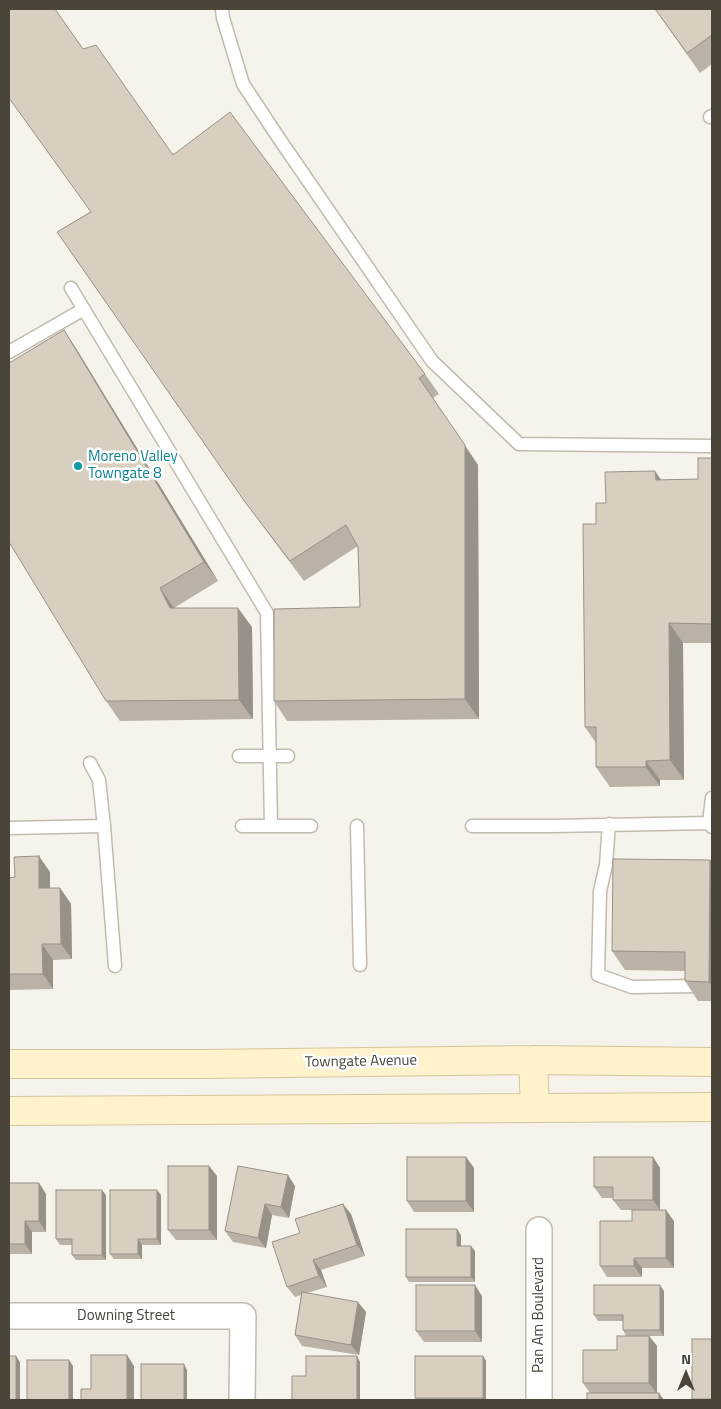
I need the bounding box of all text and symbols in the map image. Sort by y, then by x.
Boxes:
place label: Moreno Valley Towngate 8 [88,448,178,483]
marker: Moreno Valley Towngate 8 [72,460,84,472]
street label: Towngate Avenue [305,1052,417,1072]
street label: Pan Am Boulevard [530,1257,548,1373]
street label: Downing Street [77,1307,175,1325]
text: N [681,1348,691,1369]
north arrow [661,1349,711,1399]

